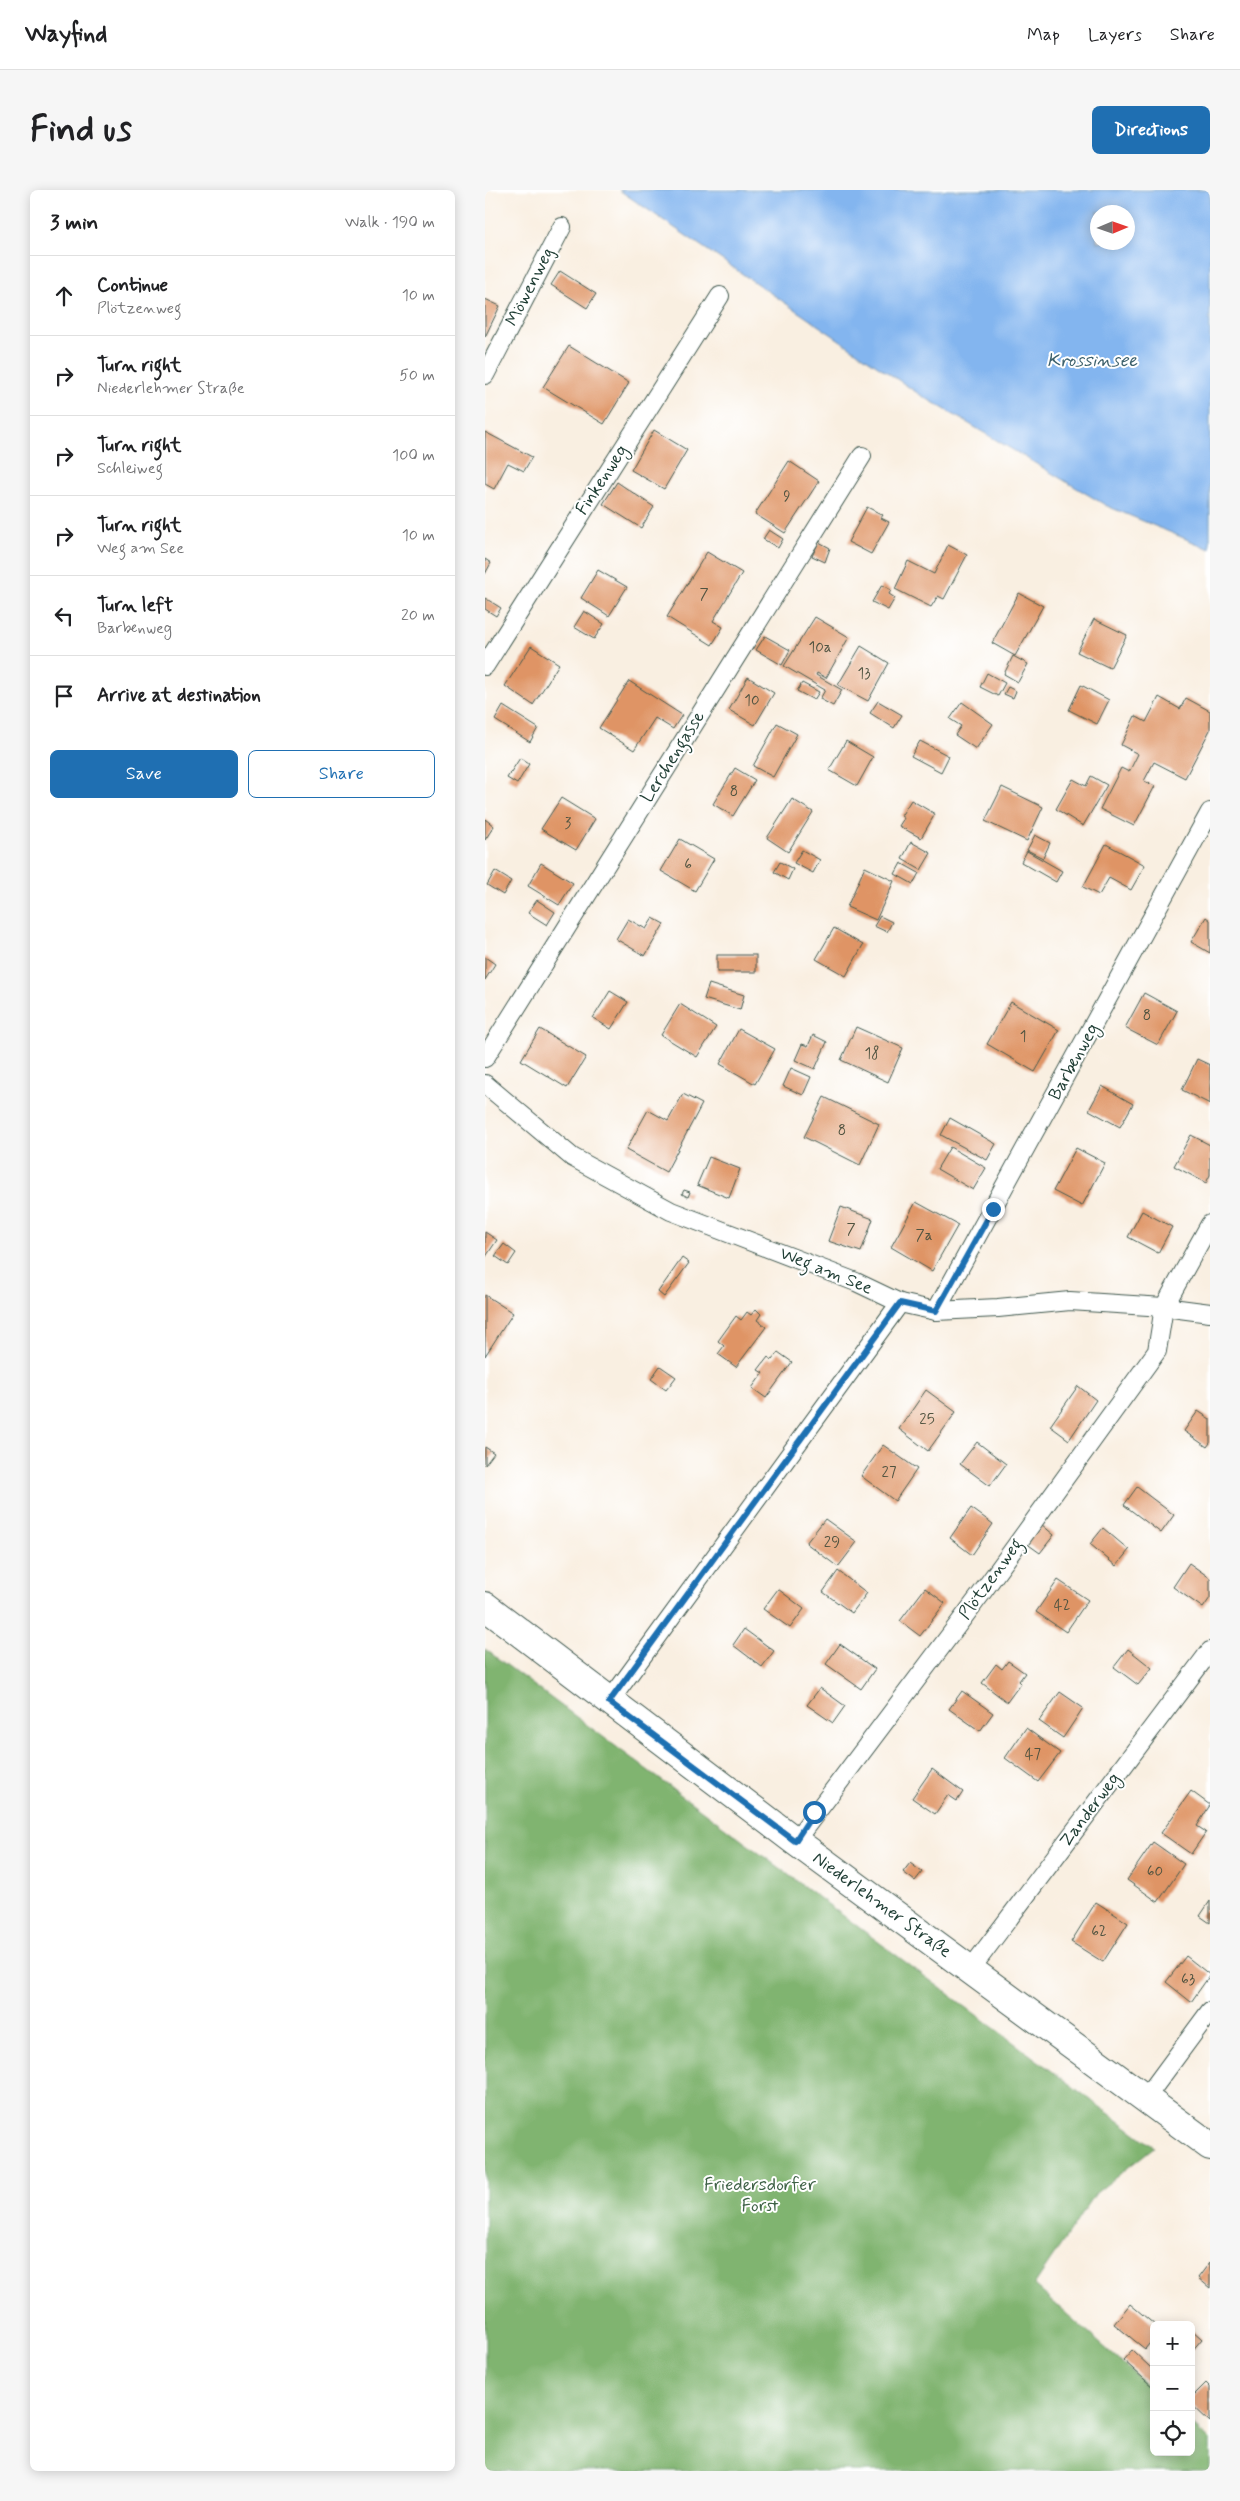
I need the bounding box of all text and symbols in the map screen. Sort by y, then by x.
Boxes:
text: Wayfind [25,19,107,50]
text: Map [1027,23,1060,47]
text: Layers [1088,23,1142,47]
text: Share [1170,23,1215,47]
button: Directions [1092,106,1210,154]
text: Find us [30,107,132,153]
north arrow [1090,205,1135,250]
text: 3 min [50,209,98,237]
text: Walk · 190 m [345,212,435,233]
street label: Möwenweg [500,244,560,330]
text: Continue [97,273,168,298]
icon: ahead [50,282,78,310]
text: 10 m [402,285,435,306]
text: Plötzenweg [97,298,182,319]
water label: Krossinsee [1047,348,1138,373]
text: Turn right [97,353,181,378]
icon: right [50,362,78,390]
text: 50 m [399,365,435,386]
text: Niederlehmer Straße [97,378,245,399]
text: Turn right [97,433,181,458]
street label: Finkenweg [570,440,634,520]
icon: right [50,442,78,470]
text: 100 m [392,445,435,466]
text: Schleiweg [97,458,163,479]
house number: 9 [783,487,791,507]
text: Turn right [97,513,181,538]
icon: right [50,522,78,550]
text: 10 m [402,525,435,546]
text: Weg am See [97,538,184,559]
house number: 7 [699,585,709,605]
text: Turn left [97,593,173,618]
icon: left [50,602,78,630]
text: 20 m [401,605,435,626]
text: Barbenweg [97,618,172,639]
house number: 10a [809,638,832,658]
house number: 13 [857,664,871,684]
icon: arrive [50,682,78,710]
text: Arrive at destination [97,683,261,708]
house number: 10 [744,691,760,711]
street label: Lerchengasse [635,707,712,808]
button: Save [50,750,238,798]
button: Share [248,750,435,798]
house number: 8 [730,782,738,802]
house number: 3 [565,814,572,834]
house number: 6 [684,855,692,875]
house number: 8 [1143,1006,1151,1026]
street label: Barbenweg [1043,1019,1106,1105]
house number: 1 [1020,1027,1026,1047]
house number: 18 [865,1044,879,1064]
house number: 8 [838,1121,846,1141]
route end [982,1198,1005,1221]
house number: 7 [846,1220,856,1240]
house number: 7a [916,1226,933,1246]
street label: Weg am See [775,1242,876,1302]
house number: 25 [919,1410,935,1430]
house number: 27 [882,1463,897,1483]
house number: 29 [824,1533,840,1553]
street label: Plötzenweg [953,1533,1030,1626]
house number: 42 [1054,1596,1070,1616]
house number: 47 [1025,1745,1042,1765]
street label: Zanderweg [1054,1768,1127,1853]
route start [803,1801,826,1824]
street label: Niederlehmer Straße [808,1846,956,1964]
house number: 60 [1147,1862,1163,1882]
house number: 62 [1091,1922,1107,1942]
house number: 63 [1181,1970,1195,1990]
park label: Friedersdorfer Forst [704,2173,816,2218]
map controls [1150,2321,1195,2456]
button: + [1150,2321,1195,2366]
button: − [1150,2366,1195,2411]
button: locate [1150,2411,1195,2456]

